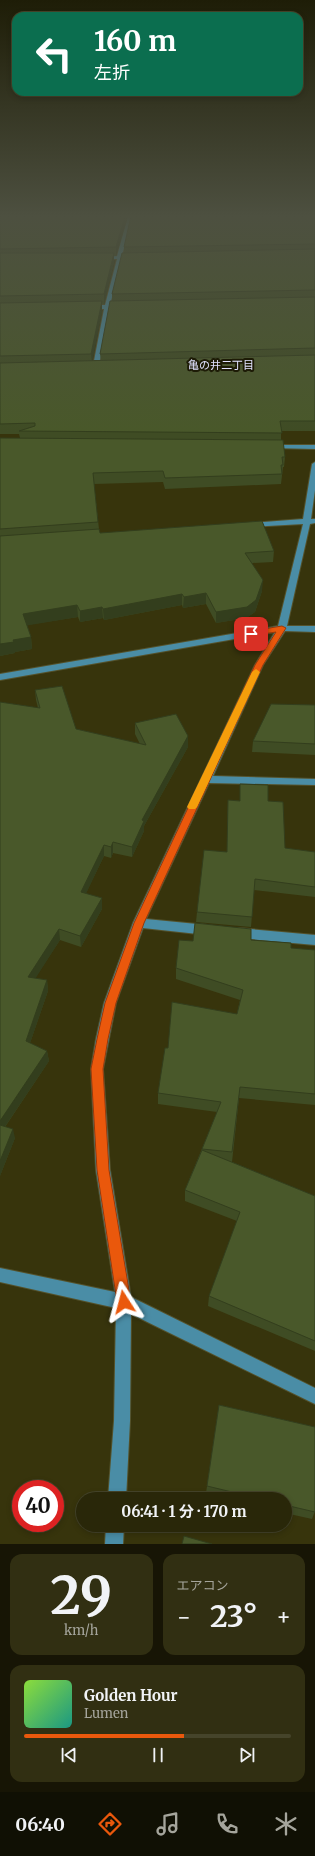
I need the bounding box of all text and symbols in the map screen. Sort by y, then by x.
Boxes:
text: 160 m [94,23,176,59]
icon: left [28,28,80,80]
text: 左折 [94,61,130,84]
district label: 亀の井二丁目 [188,358,254,372]
pin [234,617,268,651]
icon: arrive [240,623,262,645]
position arrow [103,1281,145,1323]
speed limit sign: 40 [12,1480,64,1532]
text: 06:41 · 1 分 · 170 m [121,1502,247,1521]
text: 29 [50,1563,112,1628]
text: エアコン [177,1577,229,1594]
text: 23° [210,1597,258,1635]
text: − [177,1603,191,1631]
text: + [276,1603,291,1631]
text: km/h [64,1622,98,1639]
text: Golden Hour [84,1686,178,1705]
text: Lumen [84,1705,128,1722]
icon: previous [58,1744,80,1766]
icon: pause [147,1744,169,1766]
icon: next [236,1744,258,1766]
icon: directions [96,1810,124,1838]
icon: music [154,1810,182,1838]
icon: phone [213,1810,241,1838]
icon: climate [272,1810,300,1838]
text: 06:40 [15,1813,65,1836]

